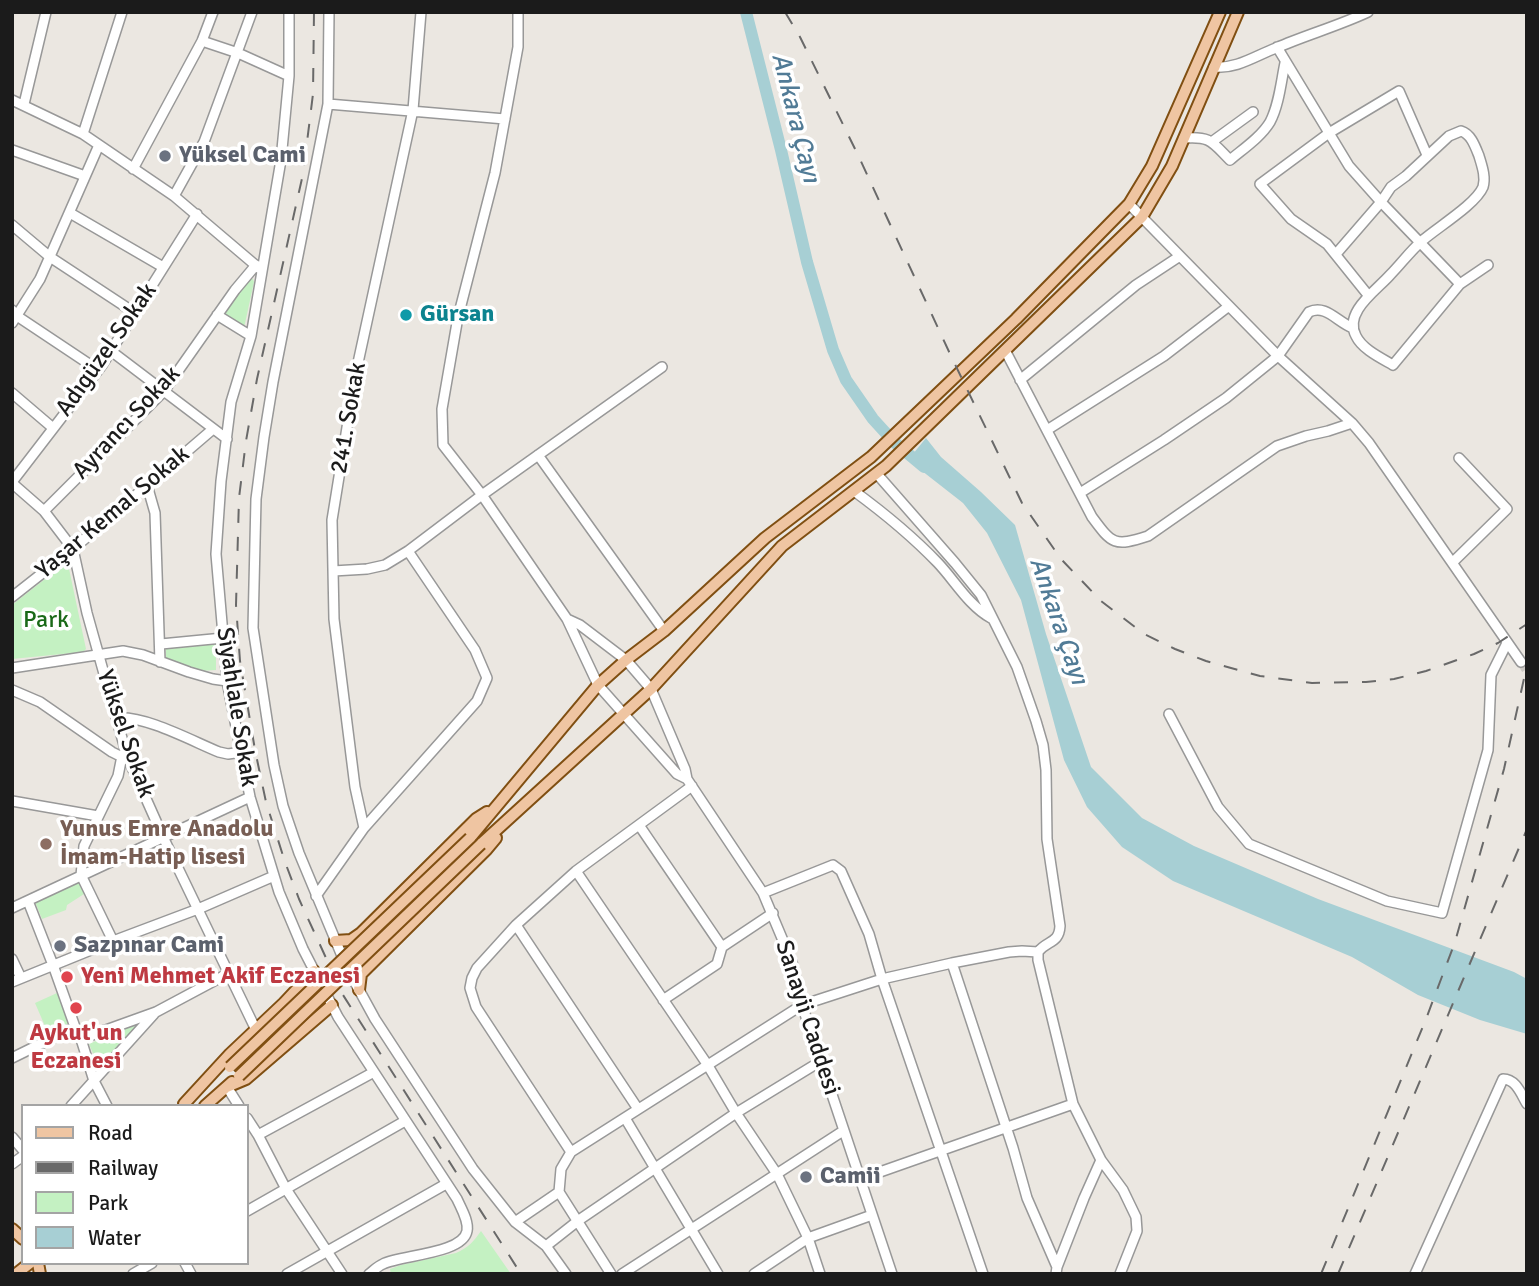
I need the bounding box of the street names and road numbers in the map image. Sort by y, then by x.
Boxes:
street label: Adıgüzel Sokak [50,278,164,422]
street label: Ayrancı Sokak [67,360,187,486]
street label: 241. Sokak [325,360,373,476]
street label: Yaşar Kemal Sokak [30,440,196,586]
street label: Siyahlale Sokak [209,625,263,789]
street label: Yüksel Sokak [90,666,160,802]
street label: Sanayii Caddesi [768,937,846,1099]

